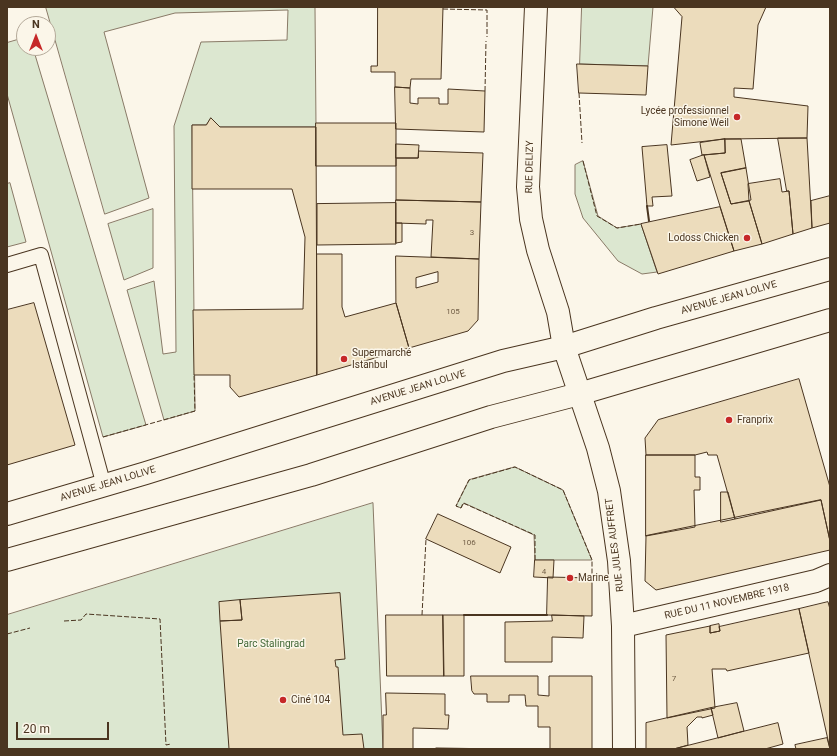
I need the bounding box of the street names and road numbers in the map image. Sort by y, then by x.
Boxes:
street label: RUE DELIZY [524,140,536,194]
street label: AVENUE JEAN LOLIVE [680,279,778,317]
street label: AVENUE JEAN LOLIVE [369,368,467,408]
street label: AVENUE JEAN LOLIVE [59,464,157,504]
street label: RUE JULES AUFFRET [603,498,627,592]
street label: RUE DU 11 NOVEMBRE 1918 [663,582,791,622]

